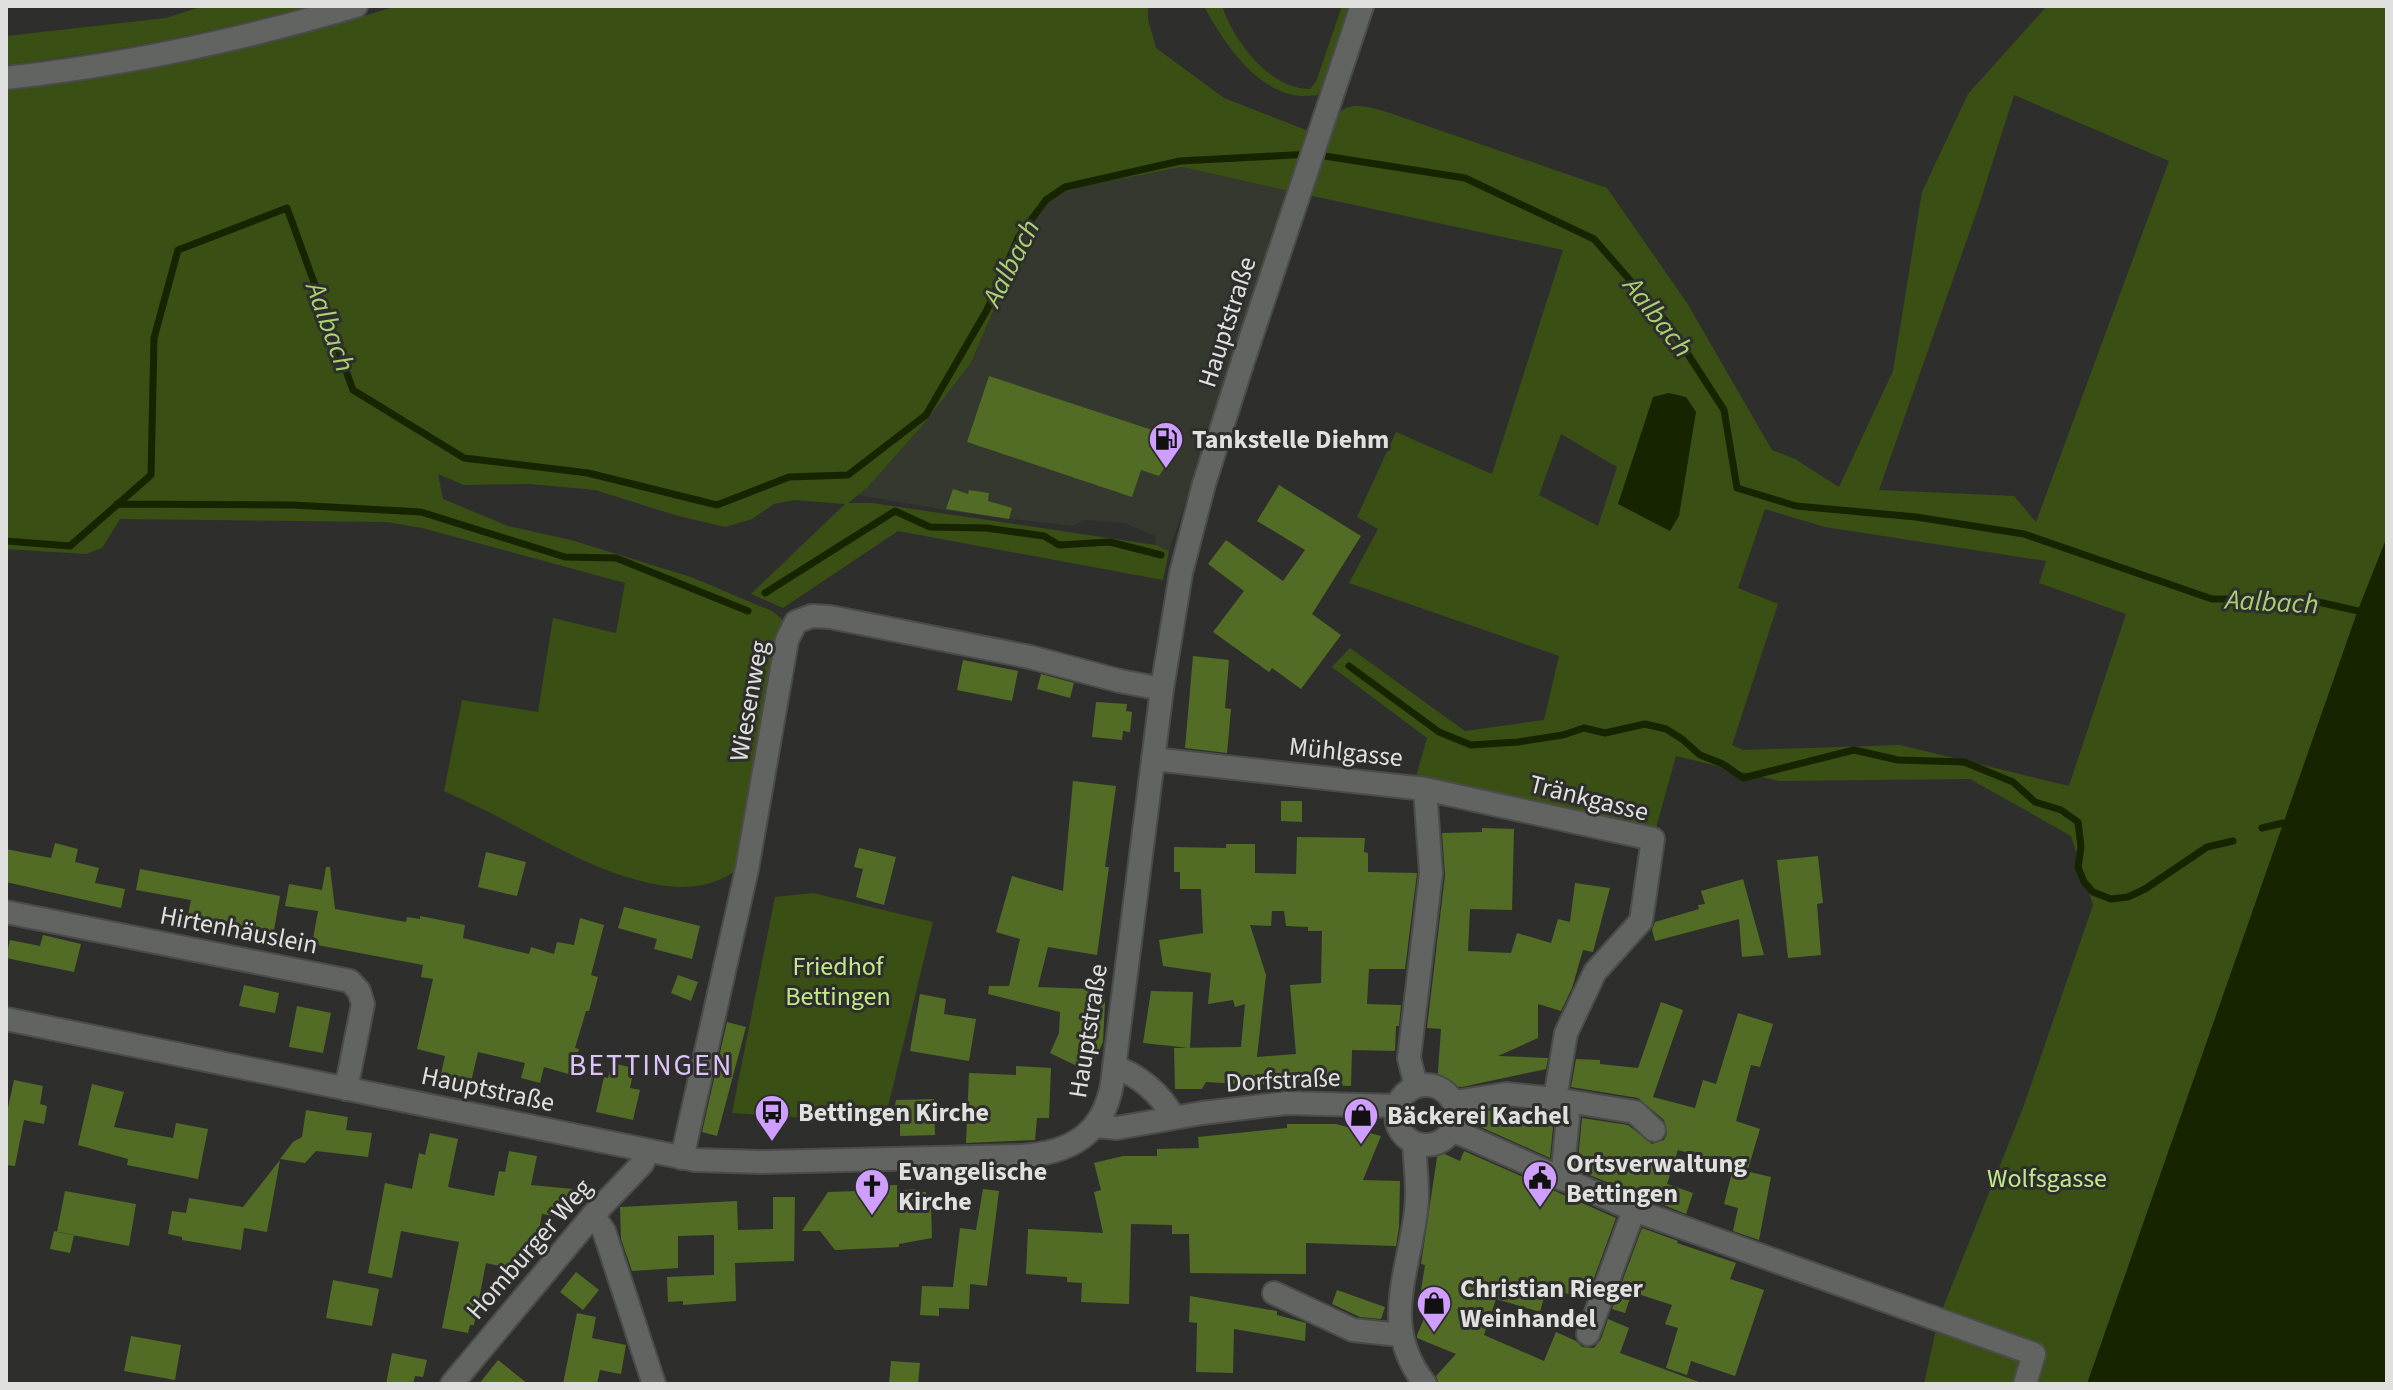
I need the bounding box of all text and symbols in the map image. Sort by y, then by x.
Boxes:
water label: Aalbach [971,212,1050,315]
street label: Hauptstraße [1189,252,1265,392]
water label: Aalbach [1612,266,1702,366]
water label: Aalbach [295,275,365,378]
fuel station icon: Tankstelle Diehm [1147,420,1185,470]
place label: Tankstelle Diehm [1192,421,1389,458]
water label: Aalbach [2222,579,2320,624]
street label: Wiesenweg [720,638,778,764]
street label: Mühlgasse [1287,728,1405,776]
street label: Tränkgasse [1526,765,1652,831]
street label: Hirtenhäuslein [157,897,321,963]
park label: Friedhof Bettingen [785,948,891,1015]
street label: Hauptstraße [1059,961,1117,1101]
district label: BETTINGEN [569,1044,733,1087]
street label: Hauptstraße [418,1057,558,1121]
street label: Dorfstraße [1225,1059,1341,1101]
bus stop icon: Bettingen Kirche [753,1093,791,1143]
place label: Bettingen Kirche [798,1094,989,1131]
shop icon: Bäckerei Kachel [1342,1096,1380,1146]
place label: Bäckerei Kachel [1387,1097,1570,1134]
place label: Ortsverwaltung Bettingen [1566,1145,1747,1212]
place label: Evangelische Kirche [898,1153,1047,1220]
public building icon: Ortsverwaltung Bettingen [1521,1159,1559,1209]
park label: Wolfsgasse [1987,1160,2107,1197]
church icon: Evangelische Kirche [853,1167,891,1217]
street label: Homburger Weg [457,1170,601,1328]
place label: Christian Rieger Weinhandel [1460,1270,1644,1337]
shop icon: Christian Rieger Weinhandel [1415,1284,1453,1334]

